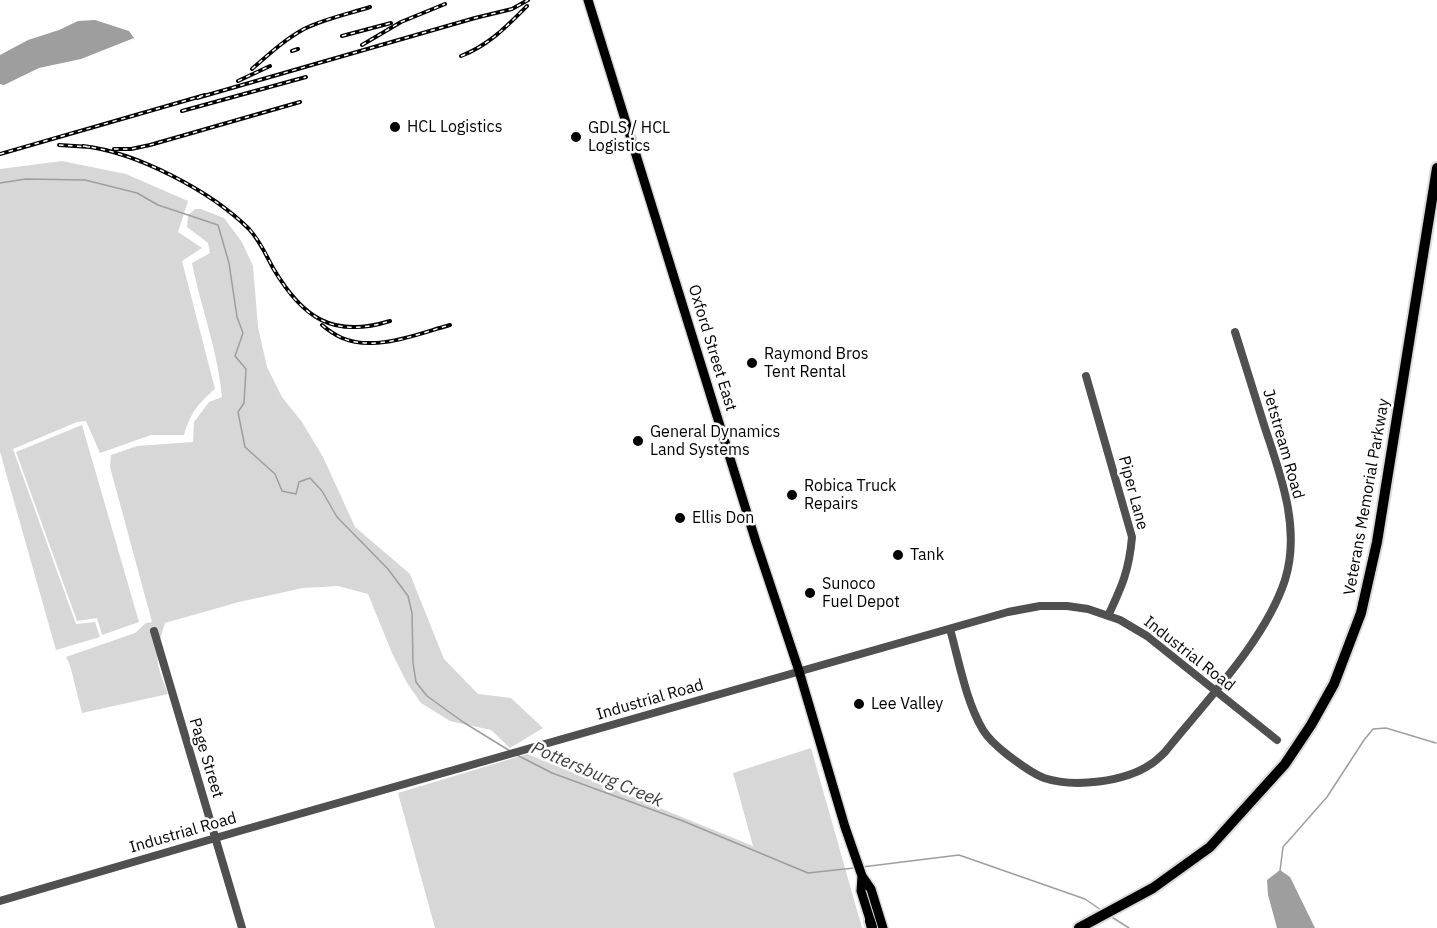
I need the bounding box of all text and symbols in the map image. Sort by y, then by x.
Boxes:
place label: HCL Logistics [407,117,502,137]
place label: GDLS / HCL Logistics [588,118,670,156]
marker: HCL Logistics [388,120,402,134]
marker: GDLS / HCL Logistics [569,130,583,144]
street label: Oxford Street East [684,282,740,414]
place label: Raymond Bros Tent Rental [764,344,869,382]
marker: Raymond Bros Tent Rental [745,356,759,370]
street label: Jetstream Road [1258,387,1308,501]
street label: Veterans Memorial Parkway [1340,397,1394,597]
place label: General Dynamics Land Systems [650,422,780,460]
marker: General Dynamics Land Systems [631,434,645,448]
street label: Piper Lane [1114,454,1152,532]
place label: Robica Truck Repairs [804,476,896,514]
marker: Robica Truck Repairs [785,488,799,502]
place label: Ellis Don [692,508,754,528]
marker: Ellis Don [673,511,687,525]
place label: Tank [910,545,944,565]
marker: Tank [891,548,905,562]
place label: Sunoco Fuel Depot [822,574,900,612]
marker: Sunoco Fuel Depot [803,586,817,600]
street label: Industrial Road [1140,612,1238,696]
street label: Industrial Road [594,676,706,724]
place label: Lee Valley [871,694,943,714]
marker: Lee Valley [852,697,866,711]
street label: Page Street [185,716,227,800]
water label: Pottersburg Creek [528,738,666,812]
street label: Industrial Road [127,809,239,857]

